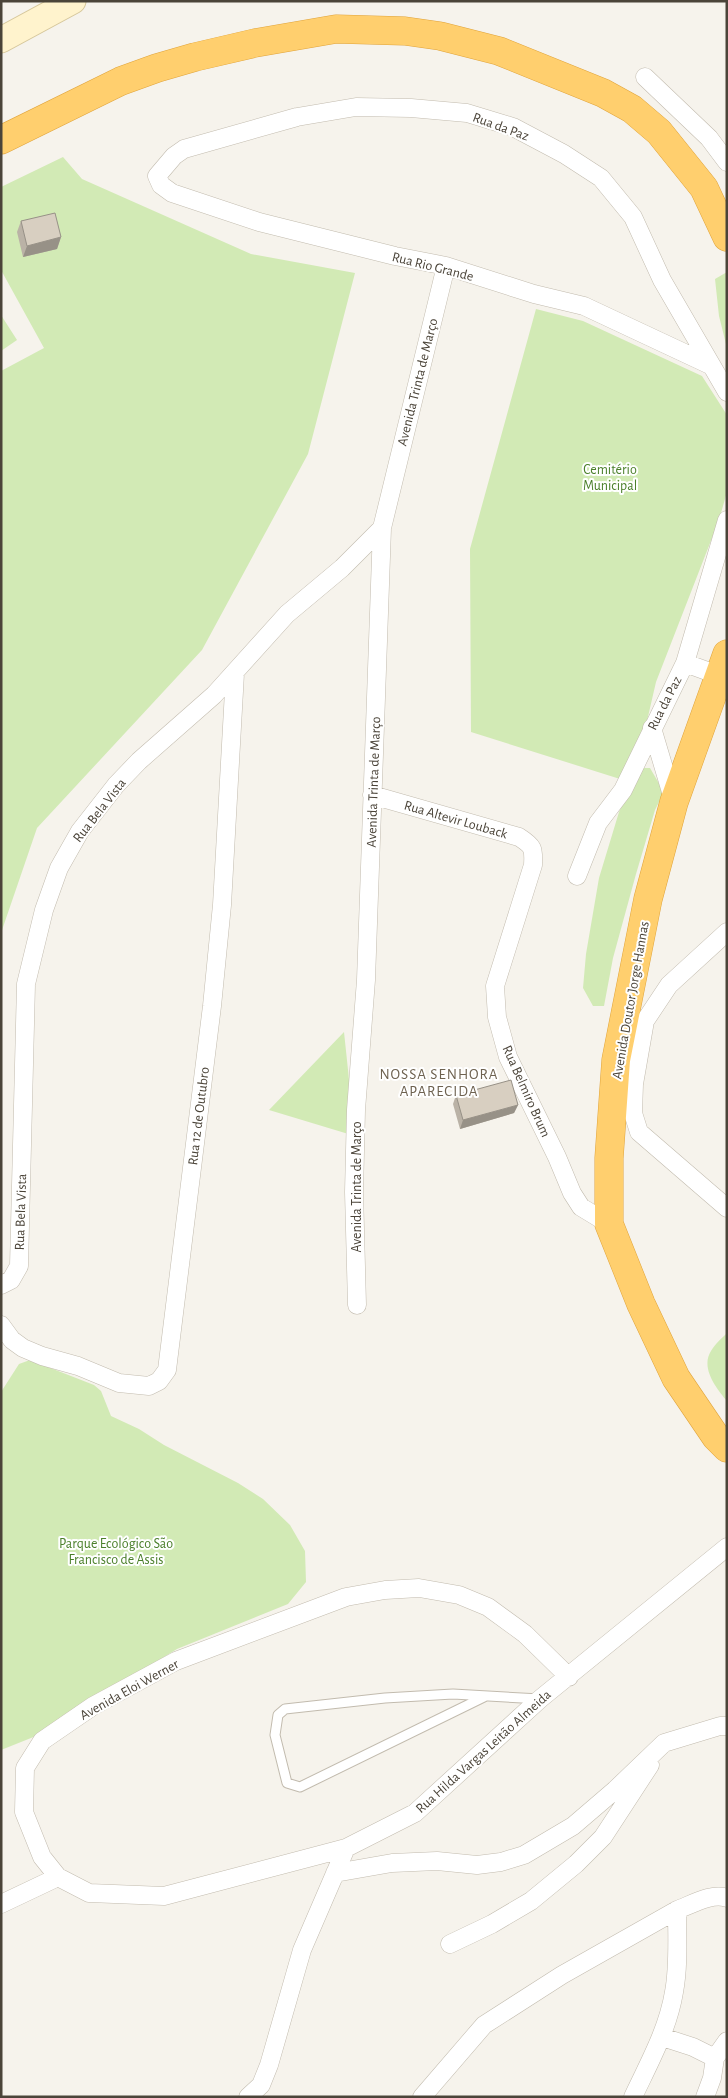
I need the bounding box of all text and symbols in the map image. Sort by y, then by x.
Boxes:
street label: Rua da Paz [471,110,531,144]
street label: Rua Rio Grande [391,250,475,284]
street label: Avenida Trinta de Março [395,317,441,447]
park label: Cemitério Municipal [583,463,637,493]
street label: Rua da Paz [645,674,685,733]
street label: Avenida Trinta de Março [365,716,383,848]
street label: Rua Bela Vista [71,776,129,845]
street label: Rua Altevir Louback [402,799,510,842]
street label: Avenida Doutor Jorge Hannas [610,920,652,1080]
street label: Rua Belmiro Brum [500,1043,553,1140]
street label: Rua 12 de Outubro [186,1066,212,1166]
district label: NOSSA SENHORA APARECIDA [380,1067,498,1099]
street label: Avenida Trinta de Março [350,1121,364,1253]
street label: Rua Bela Vista [13,1173,29,1251]
park label: Parque Ecológico São Francisco de Assis [59,1537,173,1567]
street label: Avenida Eloi Werner [78,1657,182,1723]
street label: Rua Hilda Vargas Leitão Almeida [413,1687,554,1816]

